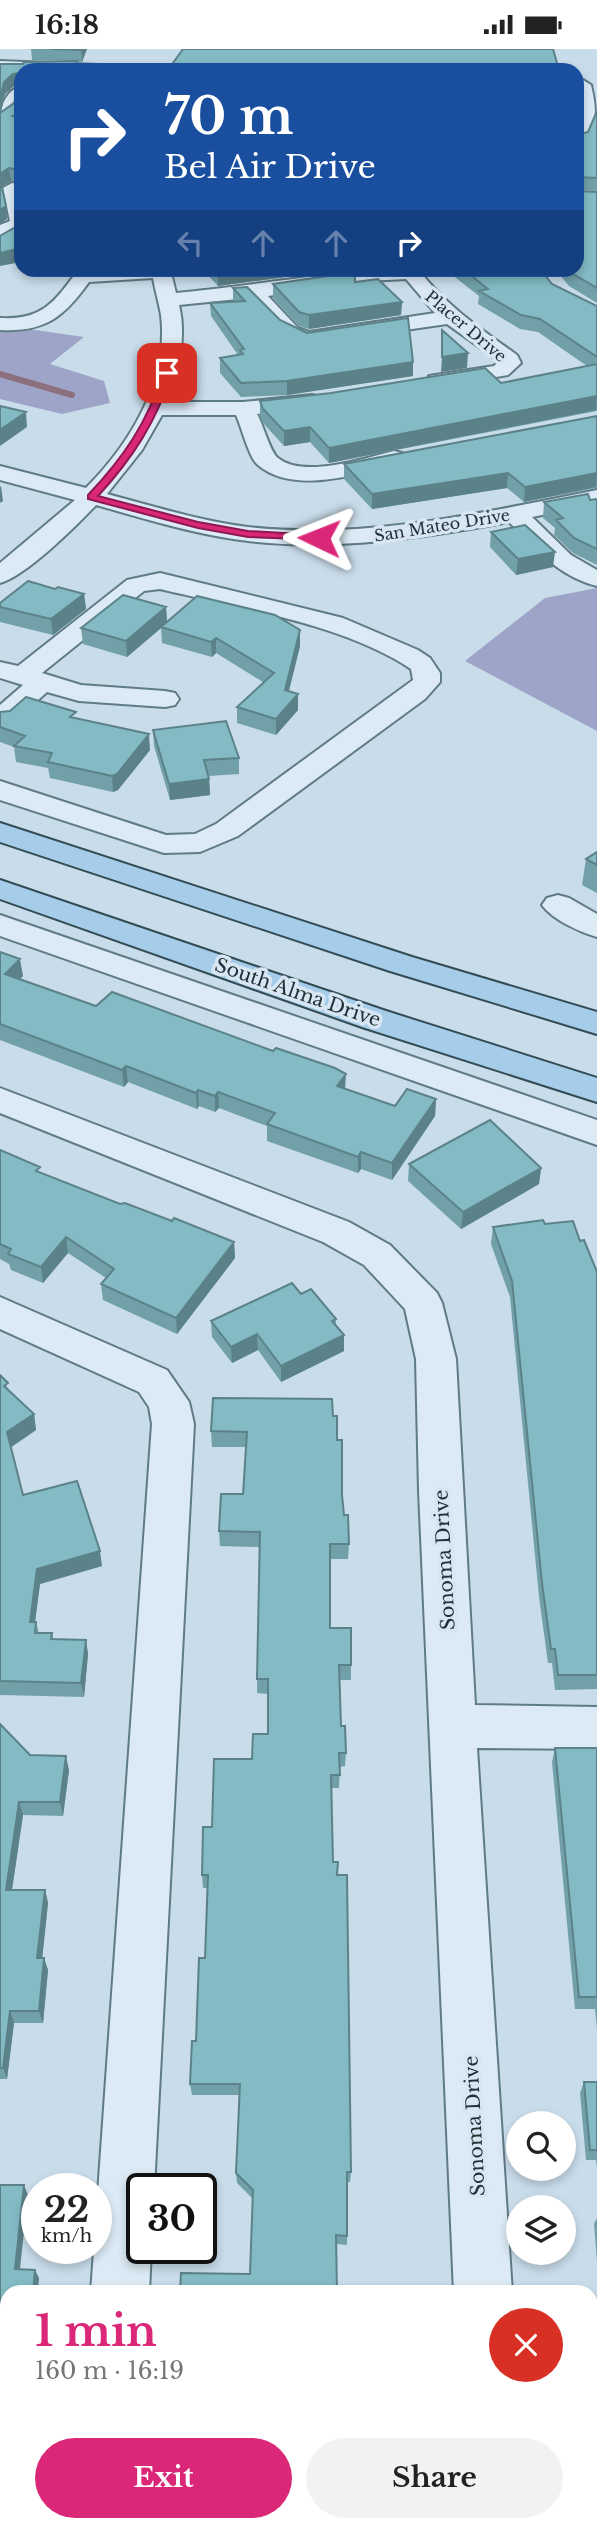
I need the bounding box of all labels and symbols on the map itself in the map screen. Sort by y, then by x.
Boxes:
street label: Placer Drive [421,286,511,366]
pin [137,343,197,403]
position arrow [282,501,356,575]
street label: San Mateo Drive [373,504,511,546]
street label: South Alma Drive [212,953,384,1032]
street label: Sonoma Drive [429,1489,460,1631]
street label: Sonoma Drive [459,2055,490,2197]
speed limit sign: 30 [126,2173,217,2264]

